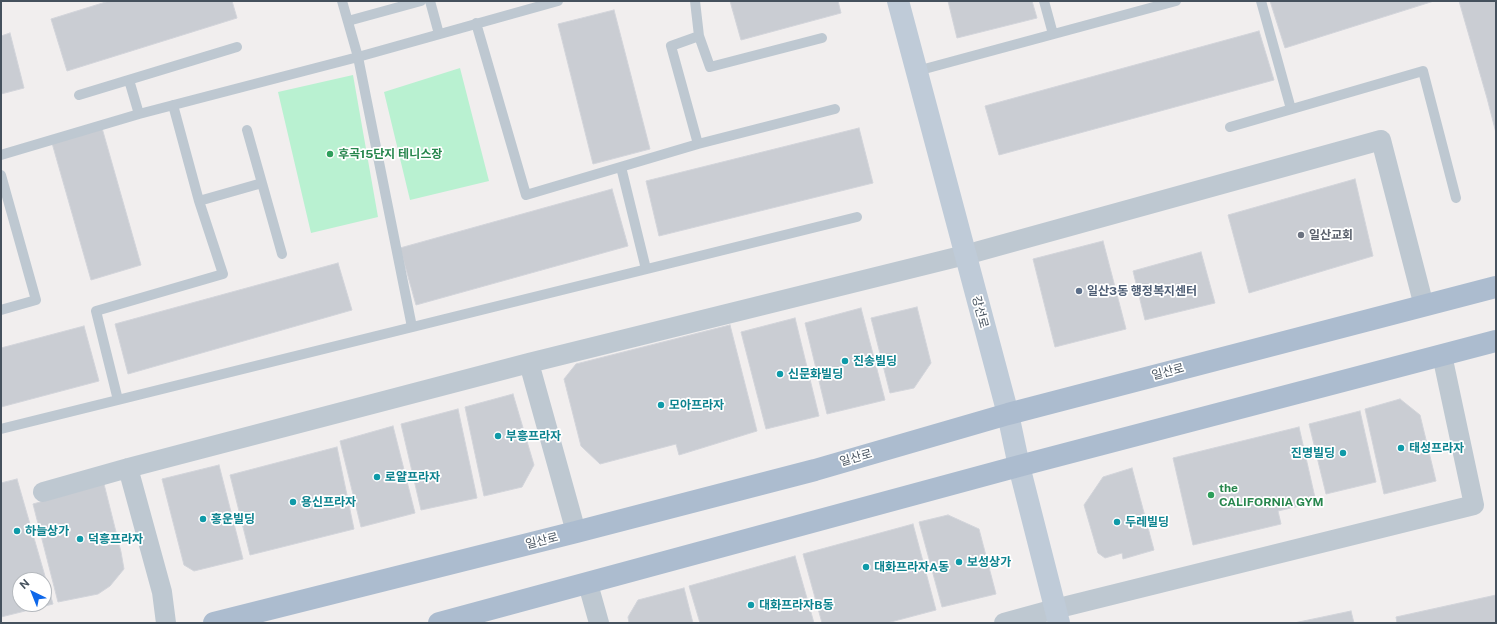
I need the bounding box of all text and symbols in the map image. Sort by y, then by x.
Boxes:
place label: 후곡15단지 테니스장 [338,147,442,161]
marker: 후곡15단지 테니스장 [325,149,335,159]
place label: 일산교회 [1309,228,1353,242]
marker: 일산교회 [1296,230,1306,240]
place label: 일산3동 행정복지센터 [1087,284,1197,298]
marker: 일산3동 행정복지센터 [1074,286,1084,296]
street label: 강선로 [969,294,991,330]
place label: 진송빌딩 [853,354,897,368]
marker: 진송빌딩 [840,356,850,366]
street label: 일산로 [1150,361,1186,383]
place label: 신문화빌딩 [788,367,843,381]
marker: 신문화빌딩 [775,369,785,379]
place label: 모아프라자 [669,398,724,412]
marker: 모아프라자 [656,400,666,410]
place label: 부흥프라자 [506,429,561,443]
marker: 부흥프라자 [493,431,503,441]
place label: 태성프라자 [1409,441,1464,455]
marker: 태성프라자 [1396,443,1406,453]
place label: 진명빌딩 [1291,446,1335,460]
street label: 일산로 [838,447,874,469]
marker: 진명빌딩 [1338,448,1348,458]
place label: 로얄프라자 [385,470,440,484]
marker: 로얄프라자 [372,472,382,482]
place label: the CALIFORNIA GYM [1219,481,1324,509]
marker: the CALIFORNIA GYM [1206,490,1216,500]
place label: 용신프라자 [301,495,356,509]
marker: 용신프라자 [288,497,298,507]
place label: 홍운빌딩 [211,512,255,526]
marker: 홍운빌딩 [198,514,208,524]
place label: 두레빌딩 [1125,515,1169,529]
marker: 두레빌딩 [1112,517,1122,527]
place label: 하늘상가 [25,524,69,538]
marker: 하늘상가 [12,526,22,536]
street label: 일산로 [524,530,560,552]
place label: 덕흥프라자 [88,532,143,546]
marker: 덕흥프라자 [75,534,85,544]
place label: 보성상가 [967,555,1011,569]
marker: 보성상가 [954,557,964,567]
place label: 대화프라자A동 [874,560,949,574]
marker: 대화프라자A동 [861,562,871,572]
north arrow [12,572,52,612]
text: N [17,577,32,591]
place label: 대화프라자B동 [759,598,833,612]
marker: 대화프라자B동 [746,600,756,610]

